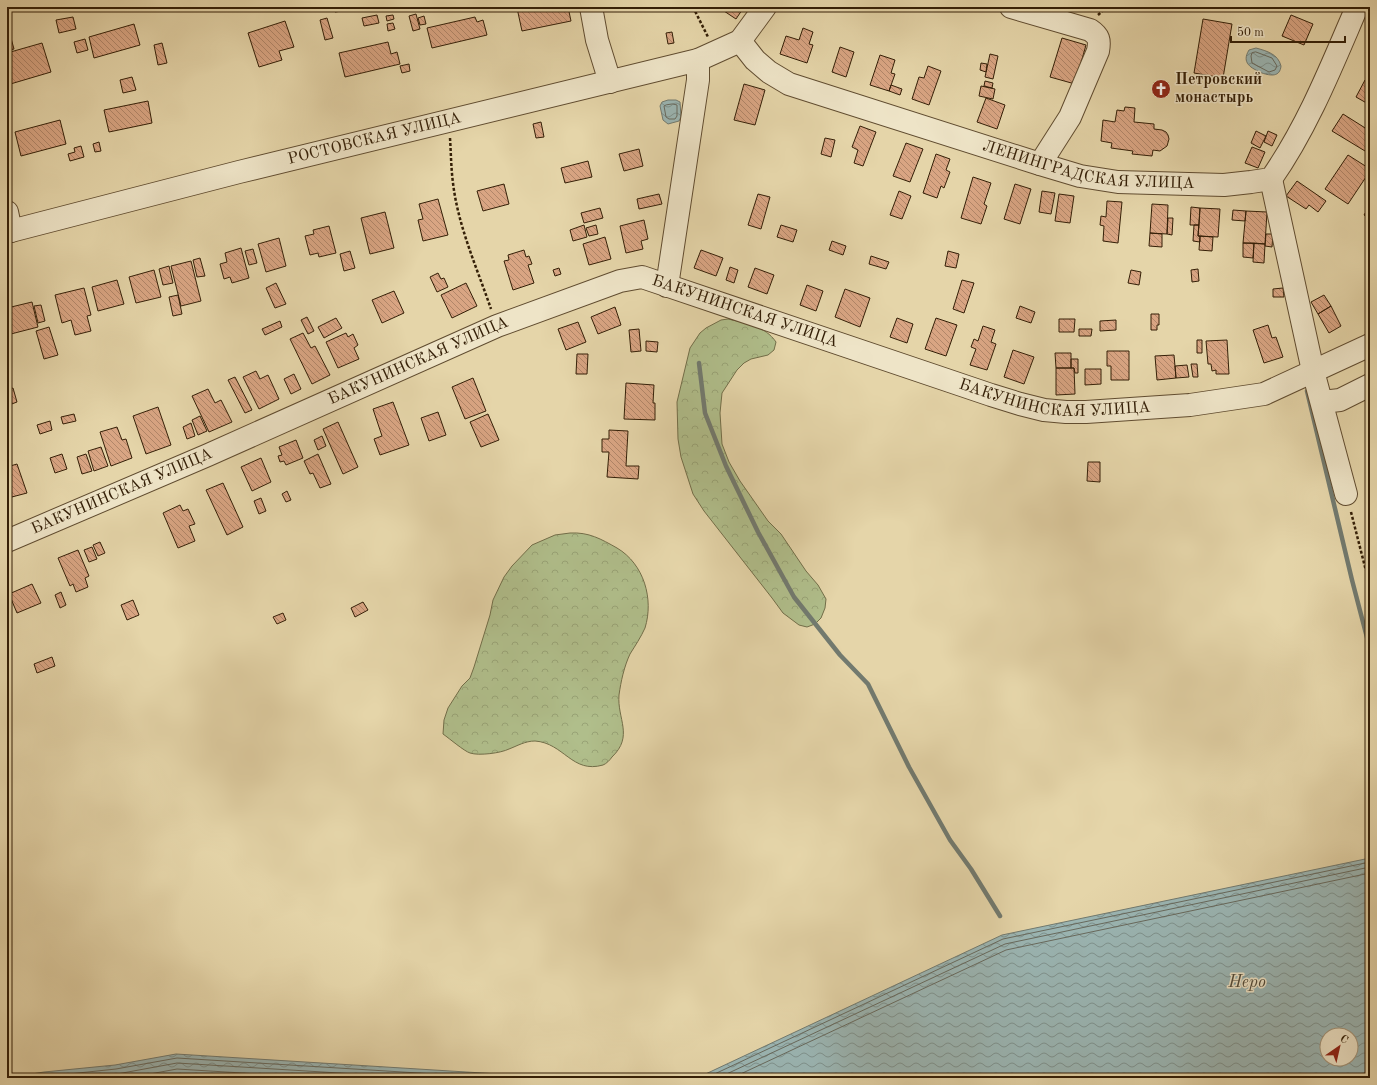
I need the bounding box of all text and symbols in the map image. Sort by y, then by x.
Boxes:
scale bar [1231,18,1345,44]
text: 50 m [1237,26,1264,39]
place label: Петровский монастырь [1175,72,1262,106]
church icon: Петровский монастырь [1150,78,1172,100]
street label: РОСТОВСКАЯ УЛИЦА [286,110,463,168]
street label: ЛЕНИНГРАДСКАЯ УЛИЦА [981,138,1195,192]
street label: БАКУНИНСКАЯ УЛИЦА [650,273,840,351]
street label: БАКУНИНСКАЯ УЛИЦА [326,314,511,408]
street label: БАКУНИНСКАЯ УЛИЦА [957,377,1151,420]
street label: БАКУНИНСКАЯ УЛИЦА [29,446,215,538]
water label: Неро [1227,974,1266,991]
north arrow [1319,1027,1359,1067]
text: С [1338,1033,1350,1047]

